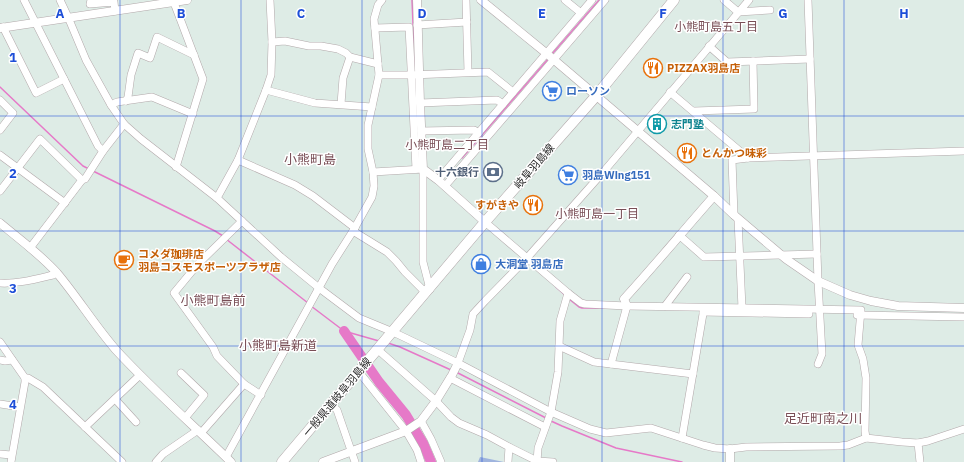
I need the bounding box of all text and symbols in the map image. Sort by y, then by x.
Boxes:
text: A [56,5,65,22]
text: B [177,5,186,22]
text: C [297,5,306,22]
text: D [417,5,427,22]
text: E [538,5,546,22]
text: F [659,5,667,22]
text: G [778,5,788,22]
text: H [899,5,909,22]
district label: 小熊町島五丁目 [674,19,758,34]
text: 1 [9,49,17,66]
restaurant icon: PIZZAX羽島店 [642,57,664,79]
place label: PIZZAX羽島店 [667,61,740,75]
supermarket icon: ローソン [541,80,563,102]
place label: ローソン [566,84,610,98]
building icon: 志門塾 [646,113,668,135]
place label: 志門塾 [671,117,704,131]
district label: 小熊町島二丁目 [405,137,489,152]
street label: 岐阜羽島線 [511,141,557,191]
restaurant icon: とんかつ味彩 [676,142,698,164]
place label: とんかつ味彩 [701,146,767,160]
district label: 小熊町島 [284,151,336,168]
bank icon: 十六銀行 [482,161,504,183]
supermarket icon: 羽島Wing151 [557,164,579,186]
text: 2 [9,165,17,182]
place label: 十六銀行 [435,165,479,179]
place label: 羽島Wing151 [582,168,651,182]
restaurant icon: すがきや [522,194,544,216]
place label: すがきや [475,198,519,212]
district label: 小熊町島一丁目 [555,206,639,221]
place label: コメダ珈琲店 羽島コスモスポーツプラザ店 [138,247,281,274]
cafe icon: コメダ珈琲店 羽島コスモスポーツプラザ店 [113,249,135,271]
shop icon: 大洞堂 羽島店 [470,253,492,275]
place label: 大洞堂 羽島店 [495,257,564,271]
text: 3 [9,280,17,297]
district label: 小熊町島前 [180,292,246,309]
district label: 小熊町島新道 [239,337,317,354]
street label: 一般県道岐阜羽島線 [300,355,374,439]
text: 4 [9,396,17,413]
district label: 足近町南之川 [784,410,862,427]

